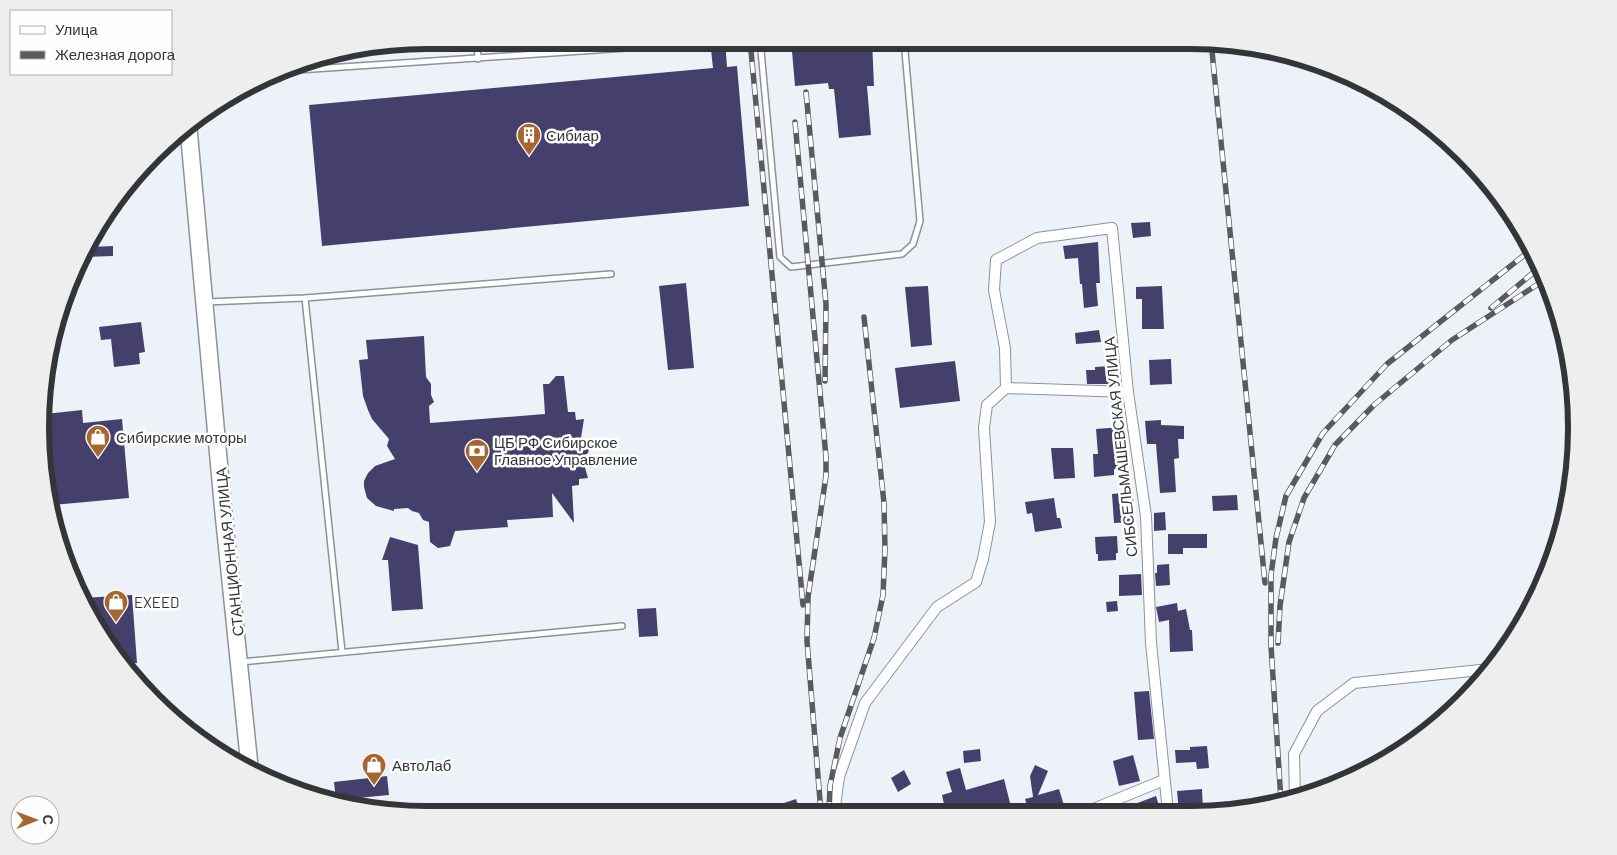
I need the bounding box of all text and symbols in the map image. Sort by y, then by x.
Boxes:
legend [10,10,172,75]
text: Улица [55,20,98,38]
text: Железная дорога [55,45,176,63]
building icon: Сибиар [516,122,542,156]
place label: Сибиар [546,126,599,144]
street label: СИБСЕЛЬМАШЕВСКАЯ УЛИЦА [1099,336,1141,558]
shop icon: Сибирские моторы [85,424,111,458]
place label: Сибирские моторы [116,428,247,446]
place label: ЦБ РФ Сибирское Главное Управление [494,433,638,468]
bank icon: ЦБ РФ Сибирское Главное Управление [464,438,490,472]
street label: СТАНЦИОННАЯ УЛИЦА [211,467,247,637]
shop icon: EXEED [103,589,129,623]
place label: EXEED [134,593,179,611]
shop icon: АвтоЛаб [361,752,387,786]
place label: АвтоЛаб [392,756,451,774]
north arrow [10,795,60,845]
text: С [40,815,57,825]

